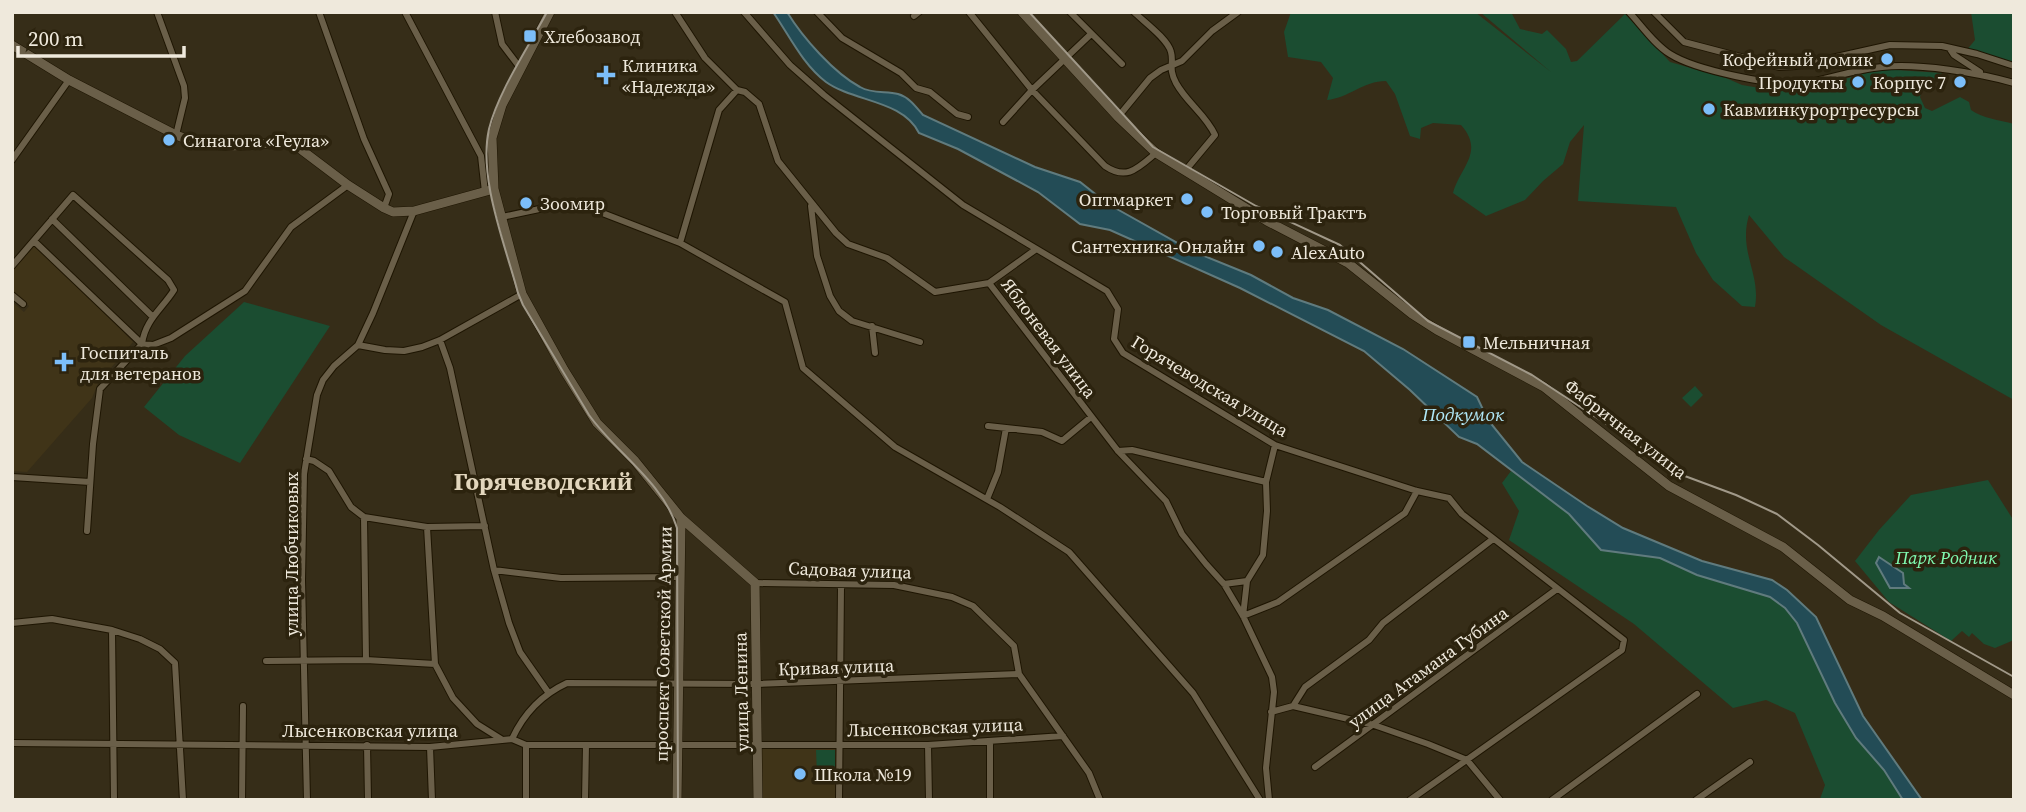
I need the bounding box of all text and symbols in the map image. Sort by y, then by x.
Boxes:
scale bar [18,14,184,58]
text: 200 m [28,24,83,53]
place label: Хлебозавод [544,24,641,49]
marker: Хлебозавод [522,28,538,44]
place label: Кофейный домик [1722,47,1873,72]
marker: Кофейный домик [1879,51,1895,67]
place label: Клиника «Надежда» [622,53,715,99]
marker: Клиника «Надежда» [596,65,616,85]
place label: Продукты [1758,70,1844,95]
place label: Корпус 7 [1873,70,1946,95]
marker: Продукты [1850,74,1866,90]
marker: Корпус 7 [1952,74,1968,90]
place label: Кавминкурортресурсы [1723,97,1919,122]
marker: Кавминкурортресурсы [1701,101,1717,117]
place label: Синагога «Геула» [183,128,329,153]
marker: Синагога «Геула» [161,132,177,148]
place label: Оптмаркет [1079,187,1173,212]
place label: Зоомир [540,191,605,216]
marker: Оптмаркет [1179,191,1195,207]
marker: Зоомир [518,195,534,211]
place label: Торговый Трактъ [1221,200,1367,225]
marker: Торговый Трактъ [1199,204,1215,220]
place label: Сантехника-Онлайн [1071,234,1245,259]
marker: Сантехника-Онлайн [1251,238,1267,254]
place label: AlexAuto [1291,240,1365,265]
marker: AlexAuto [1269,244,1285,260]
street label: Яблоневая улица [996,273,1103,404]
street label: Горячеводская улица [1127,329,1294,443]
place label: Мельничная [1483,330,1590,355]
marker: Мельничная [1461,334,1477,350]
place label: Госпиталь для ветеранов [80,340,201,386]
marker: Госпиталь для ветеранов [54,352,74,372]
street label: Фабричная улица [1560,373,1693,485]
water label: Подкумок [1421,401,1505,427]
district label: Горячеводский [454,465,633,498]
street label: улица Любчиковых [279,471,304,636]
street label: проспект Советской Армии [648,526,678,762]
park label: Парк Родник [1894,545,1997,570]
street label: Садовая улица [788,555,913,585]
street label: улица Атамана Губина [1343,600,1514,734]
street label: улица Ленина [727,631,755,752]
street label: Кривая улица [777,652,895,682]
street label: Лысенковская улица [847,711,1024,743]
street label: Лысенковская улица [282,718,459,743]
place label: Школа №19 [814,762,912,787]
marker: Школа №19 [792,766,808,782]

